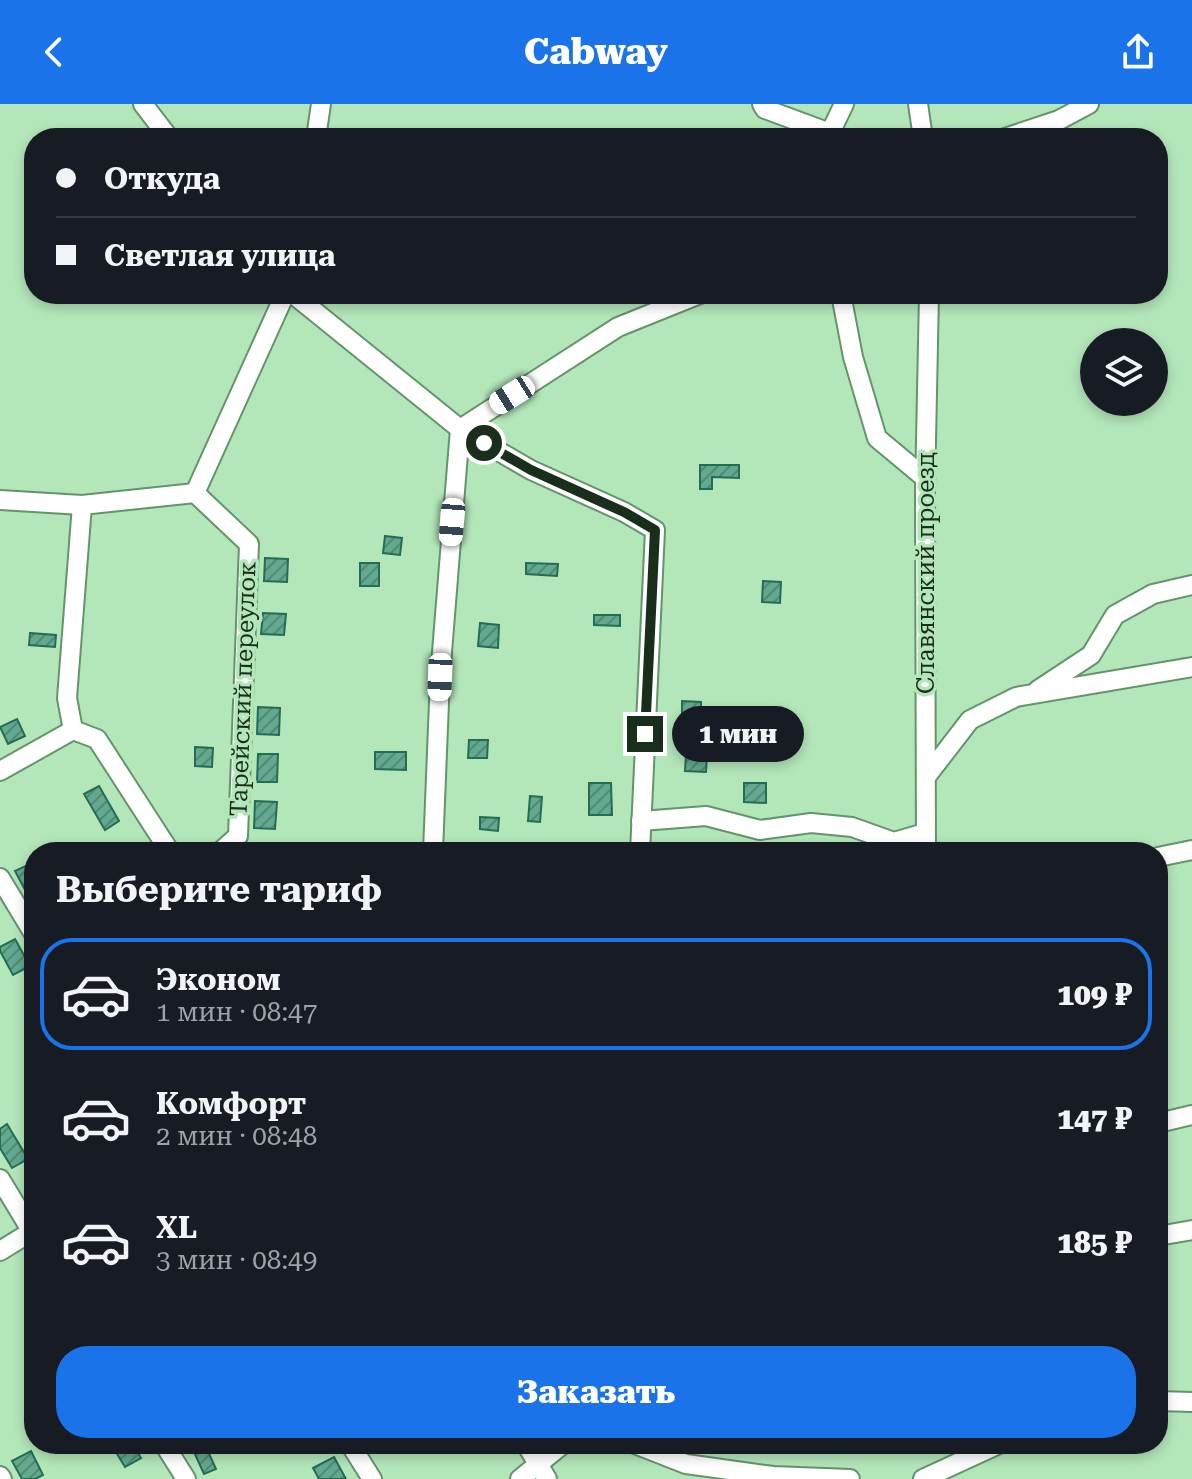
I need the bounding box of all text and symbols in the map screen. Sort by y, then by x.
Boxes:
icon: back [32,30,76,74]
icon: share [1116,30,1160,74]
text: Cabway [524,31,668,73]
text: Откуда [104,161,220,196]
text: Светлая улица [104,238,336,273]
map controls [1080,328,1168,416]
button: layers [1080,328,1168,416]
car [485,372,539,418]
route start [466,425,502,461]
street label: Славянский проезд [912,452,940,694]
car [438,497,466,547]
street label: Тарейский переулок [225,561,261,817]
car [427,653,453,701]
callout: 1 мин [673,706,805,762]
route end [627,716,663,752]
text: 1 мин [699,719,777,749]
text: Выберите тариф [56,869,382,911]
icon: car [60,958,132,1030]
text: Эконом [156,962,281,997]
text: 109 ₽ [1057,977,1132,1012]
text: 1 мин · 08:47 [156,997,317,1027]
icon: car [60,1082,132,1154]
text: Комфорт [156,1086,306,1121]
text: 147 ₽ [1057,1101,1132,1136]
text: 2 мин · 08:48 [156,1121,317,1151]
icon: car [60,1206,132,1278]
text: XL [156,1210,197,1245]
text: 185 ₽ [1057,1225,1132,1260]
text: 3 мин · 08:49 [156,1245,317,1275]
button: Заказать [56,1346,1136,1438]

